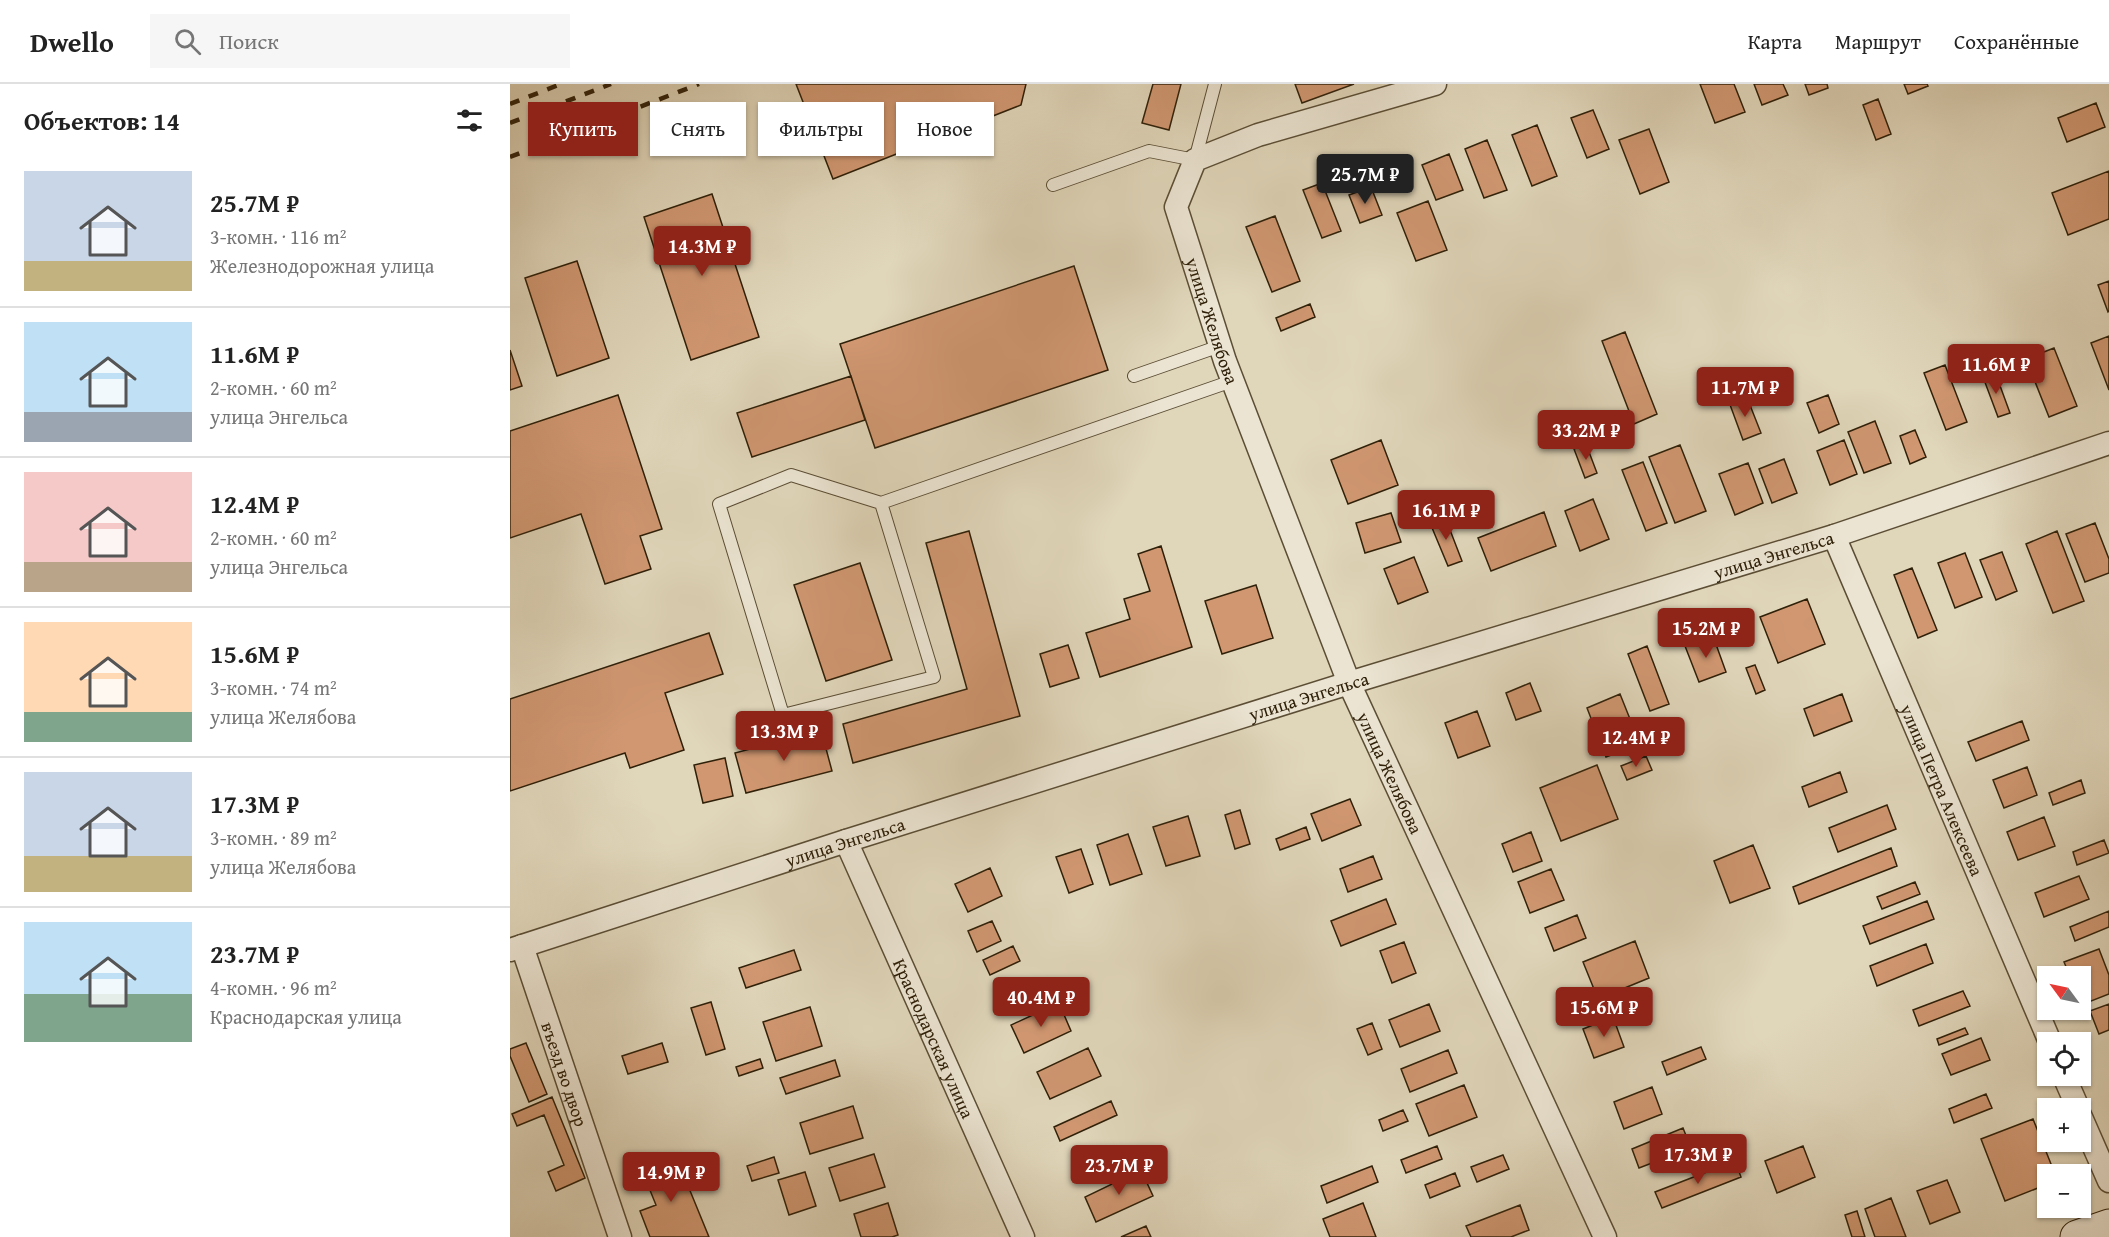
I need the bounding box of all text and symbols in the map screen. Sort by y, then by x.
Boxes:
search box [150,14,570,68]
text: Dwello [30,21,114,62]
icon: search [171,25,204,58]
text: Поиск [219,25,279,57]
text: Карта [1748,26,1802,57]
text: Маршрут [1835,26,1921,57]
text: Сохранённые [1954,26,2079,57]
text: Объектов: 14 [24,101,180,140]
chip: Купить [528,102,638,156]
chip: Снять [650,102,746,156]
chip: Фильтры [758,102,884,156]
chip: Новое [896,102,994,156]
icon: filters [453,104,486,137]
pin: 25.7M ₽ [1310,154,1420,205]
text: 25.7M ₽ [1331,159,1399,188]
text: 25.7M ₽ [210,183,299,222]
icon: home [72,195,144,267]
text: 3-комн. · 116 m² [210,222,346,251]
pin: 14.3M ₽ [647,226,757,277]
text: 14.3M ₽ [668,231,736,260]
text: Железнодорожная улица [210,251,434,280]
street label: улица Желябова [1179,253,1246,388]
text: 11.6M ₽ [210,334,299,373]
pin: 11.6M ₽ [1941,344,2051,395]
icon: home [72,346,144,418]
text: 11.6M ₽ [1962,349,2030,378]
pin: 11.7M ₽ [1690,367,1800,418]
text: 11.7M ₽ [1711,372,1779,401]
text: 2-комн. · 60 m² [210,373,337,402]
text: улица Энгельса [210,402,348,431]
pin: 33.2M ₽ [1531,410,1641,461]
text: 33.2M ₽ [1552,415,1620,444]
text: 12.4M ₽ [210,484,299,523]
pin: 16.1M ₽ [1391,490,1501,541]
text: 16.1M ₽ [1412,495,1480,524]
icon: home [72,496,144,568]
text: 2-комн. · 60 m² [210,523,337,552]
street label: улица Энгельса [1709,523,1837,586]
text: улица Энгельса [210,552,348,581]
pin: 15.2M ₽ [1651,608,1761,659]
text: 15.2M ₽ [1672,613,1740,642]
text: 15.6M ₽ [210,634,299,673]
icon: home [72,646,144,718]
street label: улица Энгельса [1244,664,1372,728]
text: 3-комн. · 74 m² [210,673,337,702]
street label: улица Петра Алексеева [1893,699,1991,880]
text: улица Желябова [210,702,356,731]
street label: улица Желябова [1350,706,1430,838]
pin: 13.3M ₽ [729,711,839,762]
text: 13.3M ₽ [750,716,818,745]
pin: 12.4M ₽ [1581,717,1691,768]
text: 12.4M ₽ [1602,722,1670,751]
text: 17.3M ₽ [210,784,299,823]
icon: home [72,796,144,868]
street label: улица Энгельса [781,810,909,874]
text: 3-комн. · 89 m² [210,823,337,852]
text: улица Желябова [210,852,356,881]
text: 23.7M ₽ [210,934,299,973]
icon: home [72,946,144,1018]
street label: Краснодарская улица [887,954,982,1123]
north arrow [2037,966,2091,1020]
map controls [2037,966,2091,1218]
text: 4-комн. · 96 m² [210,973,337,1002]
pin: 40.4M ₽ [986,977,1096,1028]
text: 40.4M ₽ [1007,982,1075,1011]
pin: 15.6M ₽ [1549,987,1659,1038]
text: 15.6M ₽ [1570,992,1638,1021]
text: Краснодарская улица [210,1002,402,1031]
street label: въезд во двор [535,1018,595,1130]
button: locate [2037,1032,2091,1086]
button: + [2037,1098,2091,1152]
pin: 17.3M ₽ [1643,1134,1753,1185]
text: 17.3M ₽ [1664,1139,1732,1168]
pin: 23.7M ₽ [1064,1145,1174,1196]
text: 23.7M ₽ [1085,1150,1153,1179]
pin: 14.9M ₽ [616,1152,726,1203]
text: 14.9M ₽ [637,1157,705,1186]
button: − [2037,1164,2091,1218]

